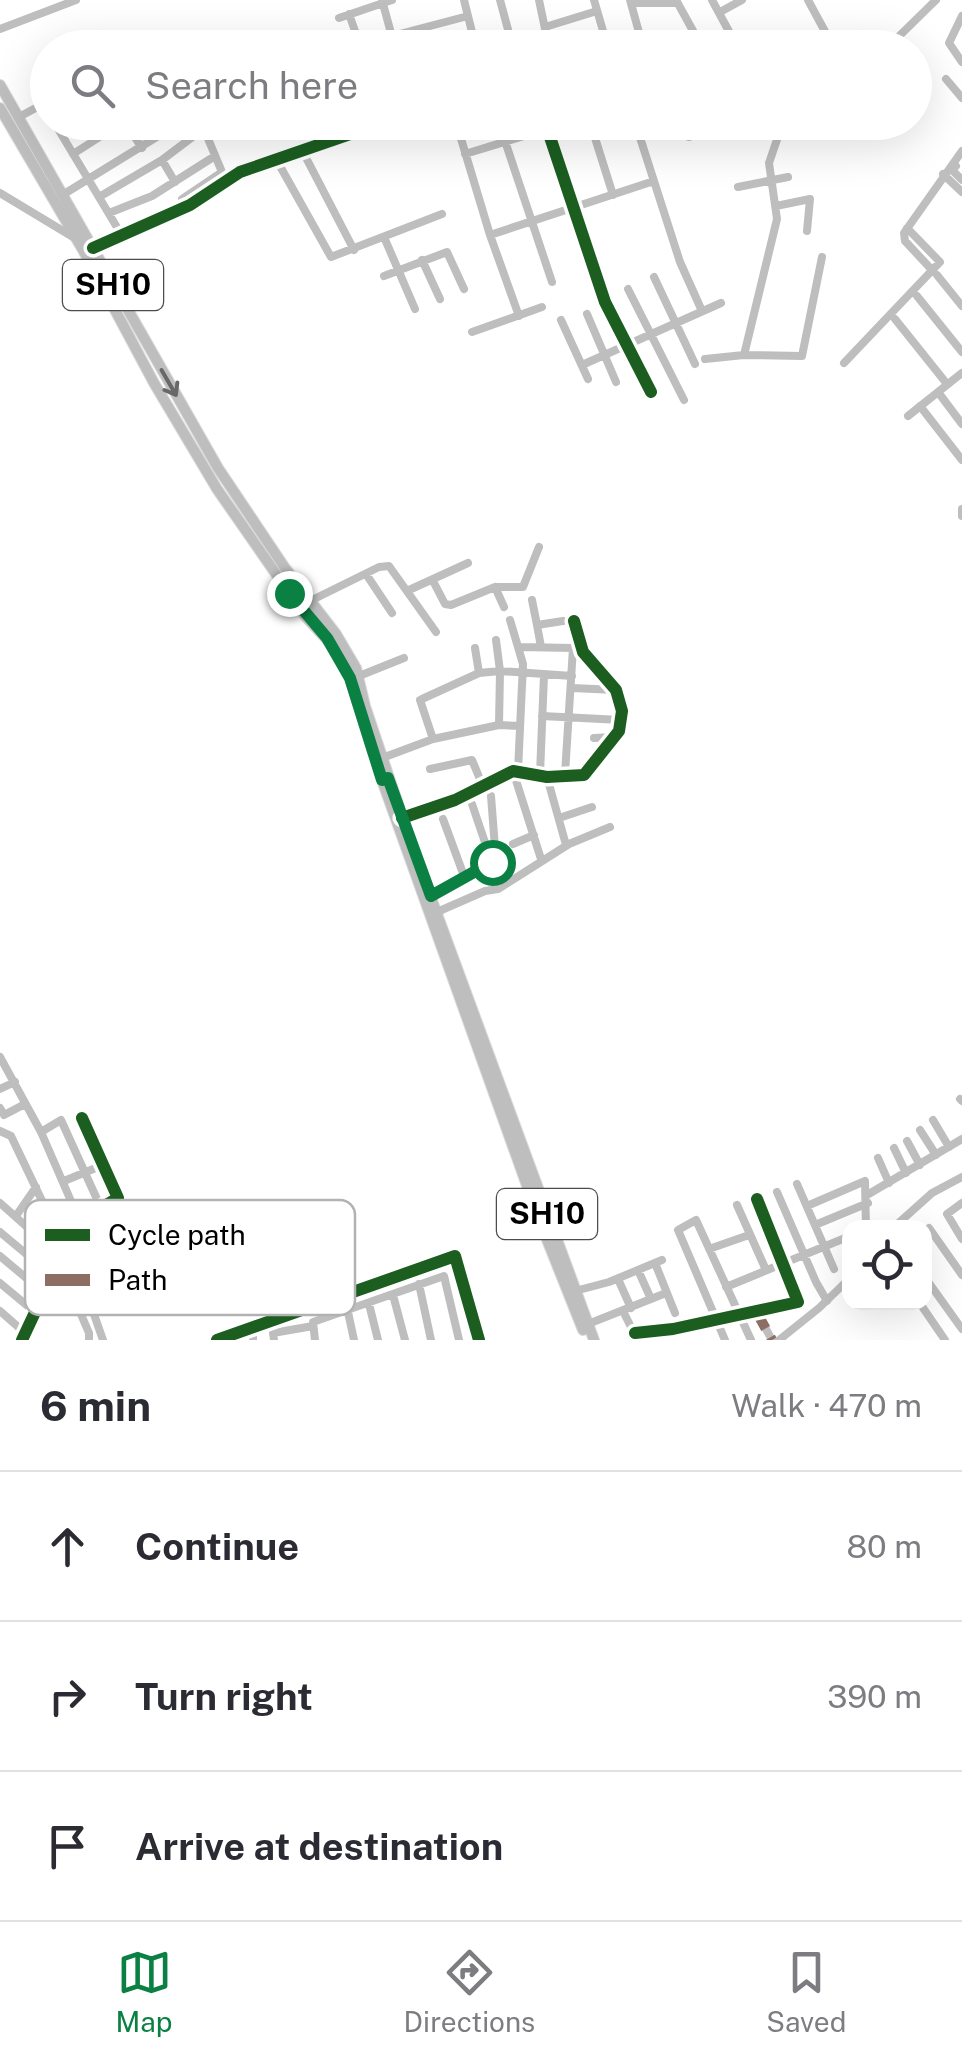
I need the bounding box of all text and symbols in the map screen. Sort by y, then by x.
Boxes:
search box [30,30,932,140]
icon: search [65,58,120,113]
text: Search here [145,63,358,108]
road number: SH10 [63,260,163,310]
one-way arrow [159,368,179,397]
route end [267,571,313,617]
route start [470,840,516,886]
road number: SH10 [497,1189,597,1239]
legend [25,1200,355,1315]
text: Cycle path [108,1218,246,1251]
map controls [842,1220,932,1310]
button: locate [842,1220,932,1310]
text: Path [108,1263,167,1296]
text: 6 min [40,1381,151,1430]
text: Walk · 470 m [731,1387,922,1424]
icon: ahead [40,1519,95,1574]
text: Continue [135,1524,299,1569]
text: 80 m [846,1528,922,1565]
icon: right [40,1669,95,1724]
text: Turn right [135,1674,313,1719]
text: 390 m [827,1678,922,1715]
icon: arrive [40,1819,95,1874]
text: Arrive at destination [135,1824,503,1869]
tab: Map [116,1945,172,2038]
tab: Directions [404,1945,535,2038]
tab: Saved [766,1945,846,2038]

